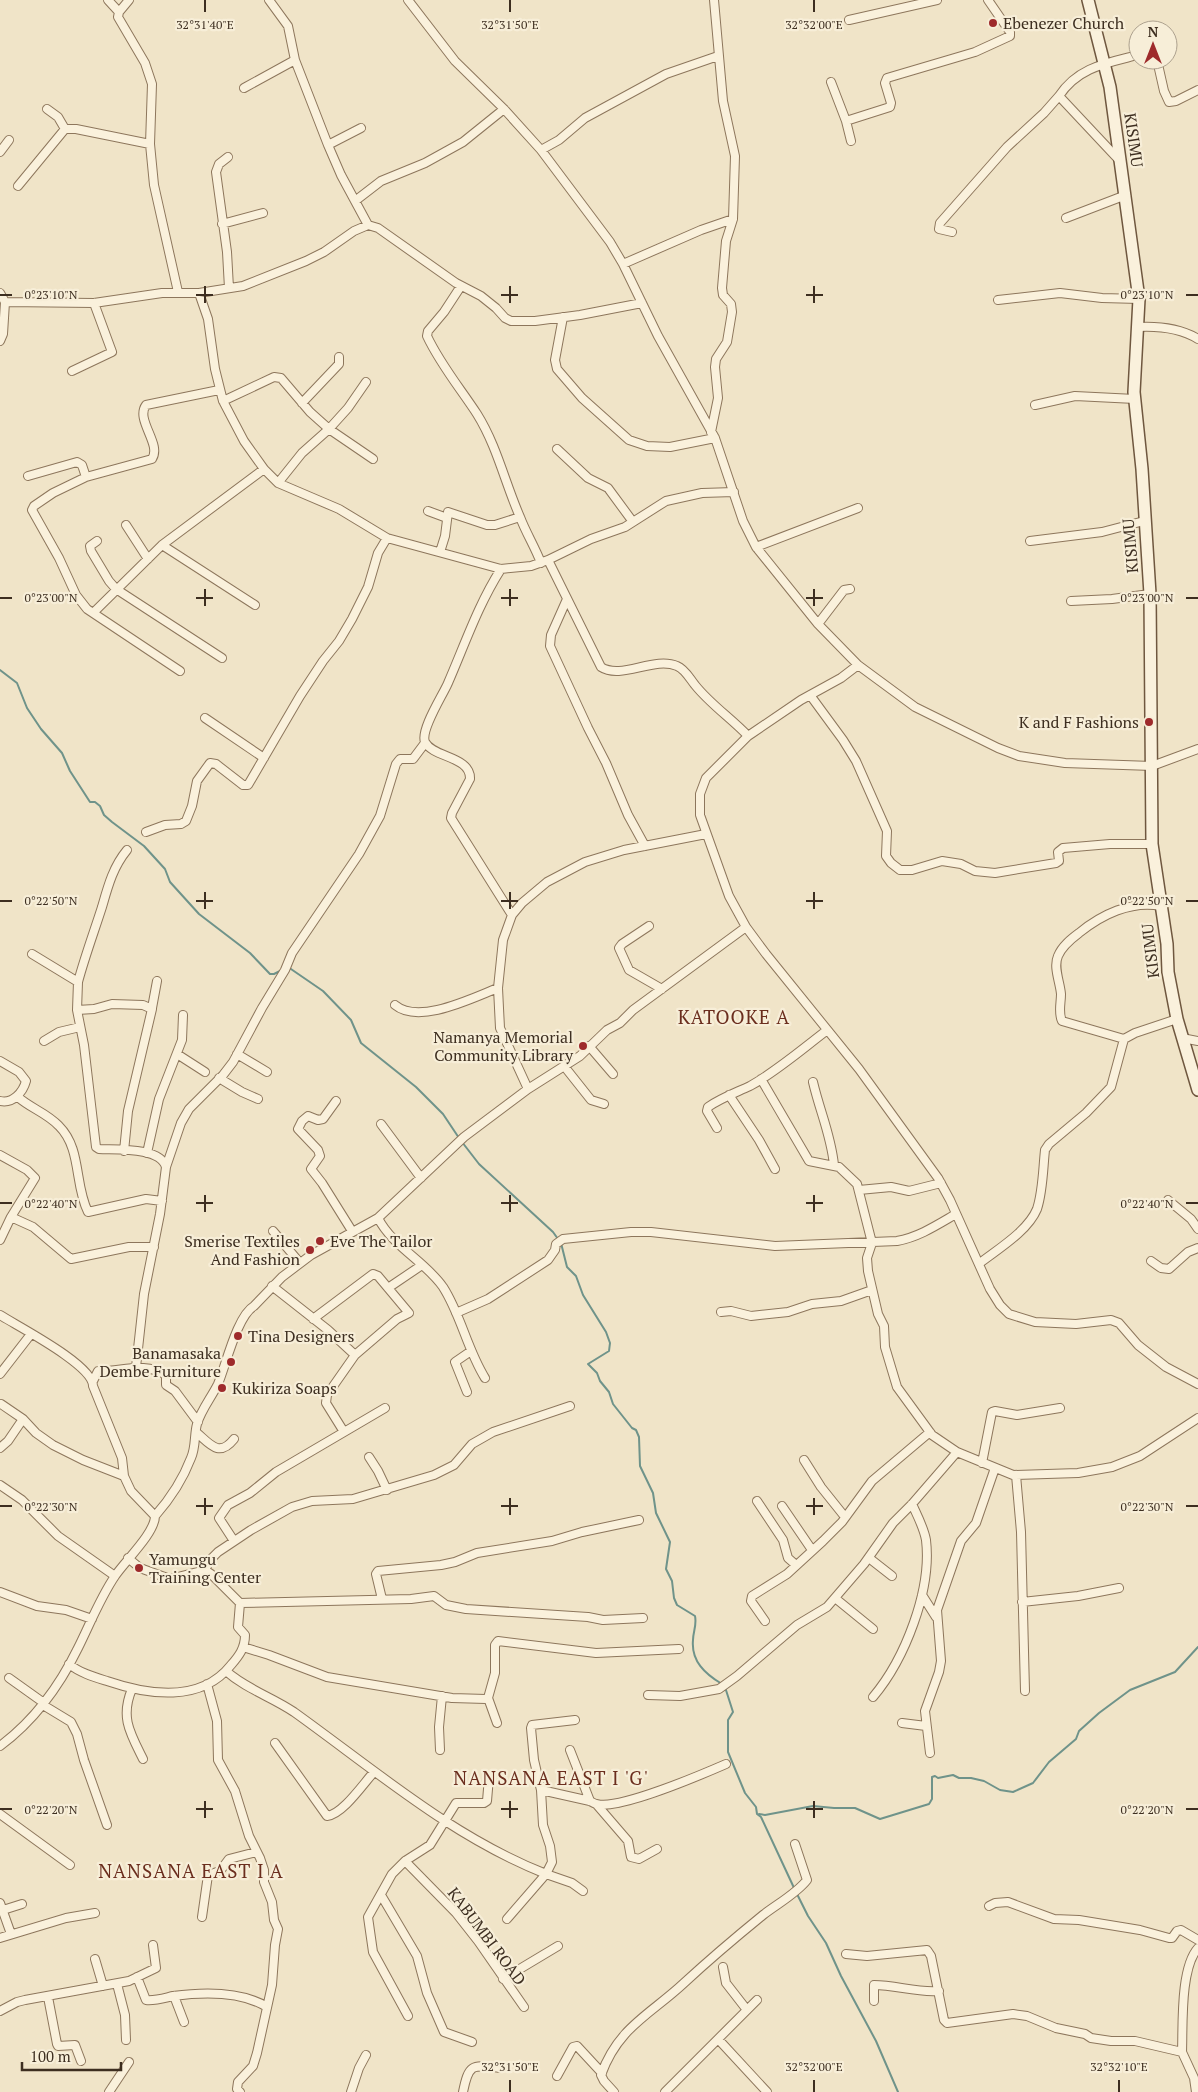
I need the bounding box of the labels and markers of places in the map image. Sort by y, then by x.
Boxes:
place label: Ebenezer Church [1003,12,1125,34]
marker: Ebenezer Church [987,17,999,29]
place label: K and F Fashions [1019,711,1139,733]
marker: K and F Fashions [1143,716,1155,728]
place label: Namanya Memorial Community Library [433,1026,574,1066]
marker: Namanya Memorial Community Library [577,1040,589,1052]
place label: Smerise Textiles And Fashion [184,1230,300,1270]
place label: Eve The Tailor [330,1230,433,1252]
marker: Eve The Tailor [314,1235,326,1247]
marker: Smerise Textiles And Fashion [304,1244,316,1256]
place label: Tina Designers [248,1325,354,1347]
marker: Tina Designers [232,1330,244,1342]
place label: Banamasaka Dembe Furniture [99,1342,221,1382]
marker: Banamasaka Dembe Furniture [225,1356,237,1368]
place label: Kukiriza Soaps [232,1377,337,1399]
marker: Kukiriza Soaps [216,1382,228,1394]
place label: Yamungu Training Center [149,1548,262,1588]
marker: Yamungu Training Center [133,1562,145,1574]

